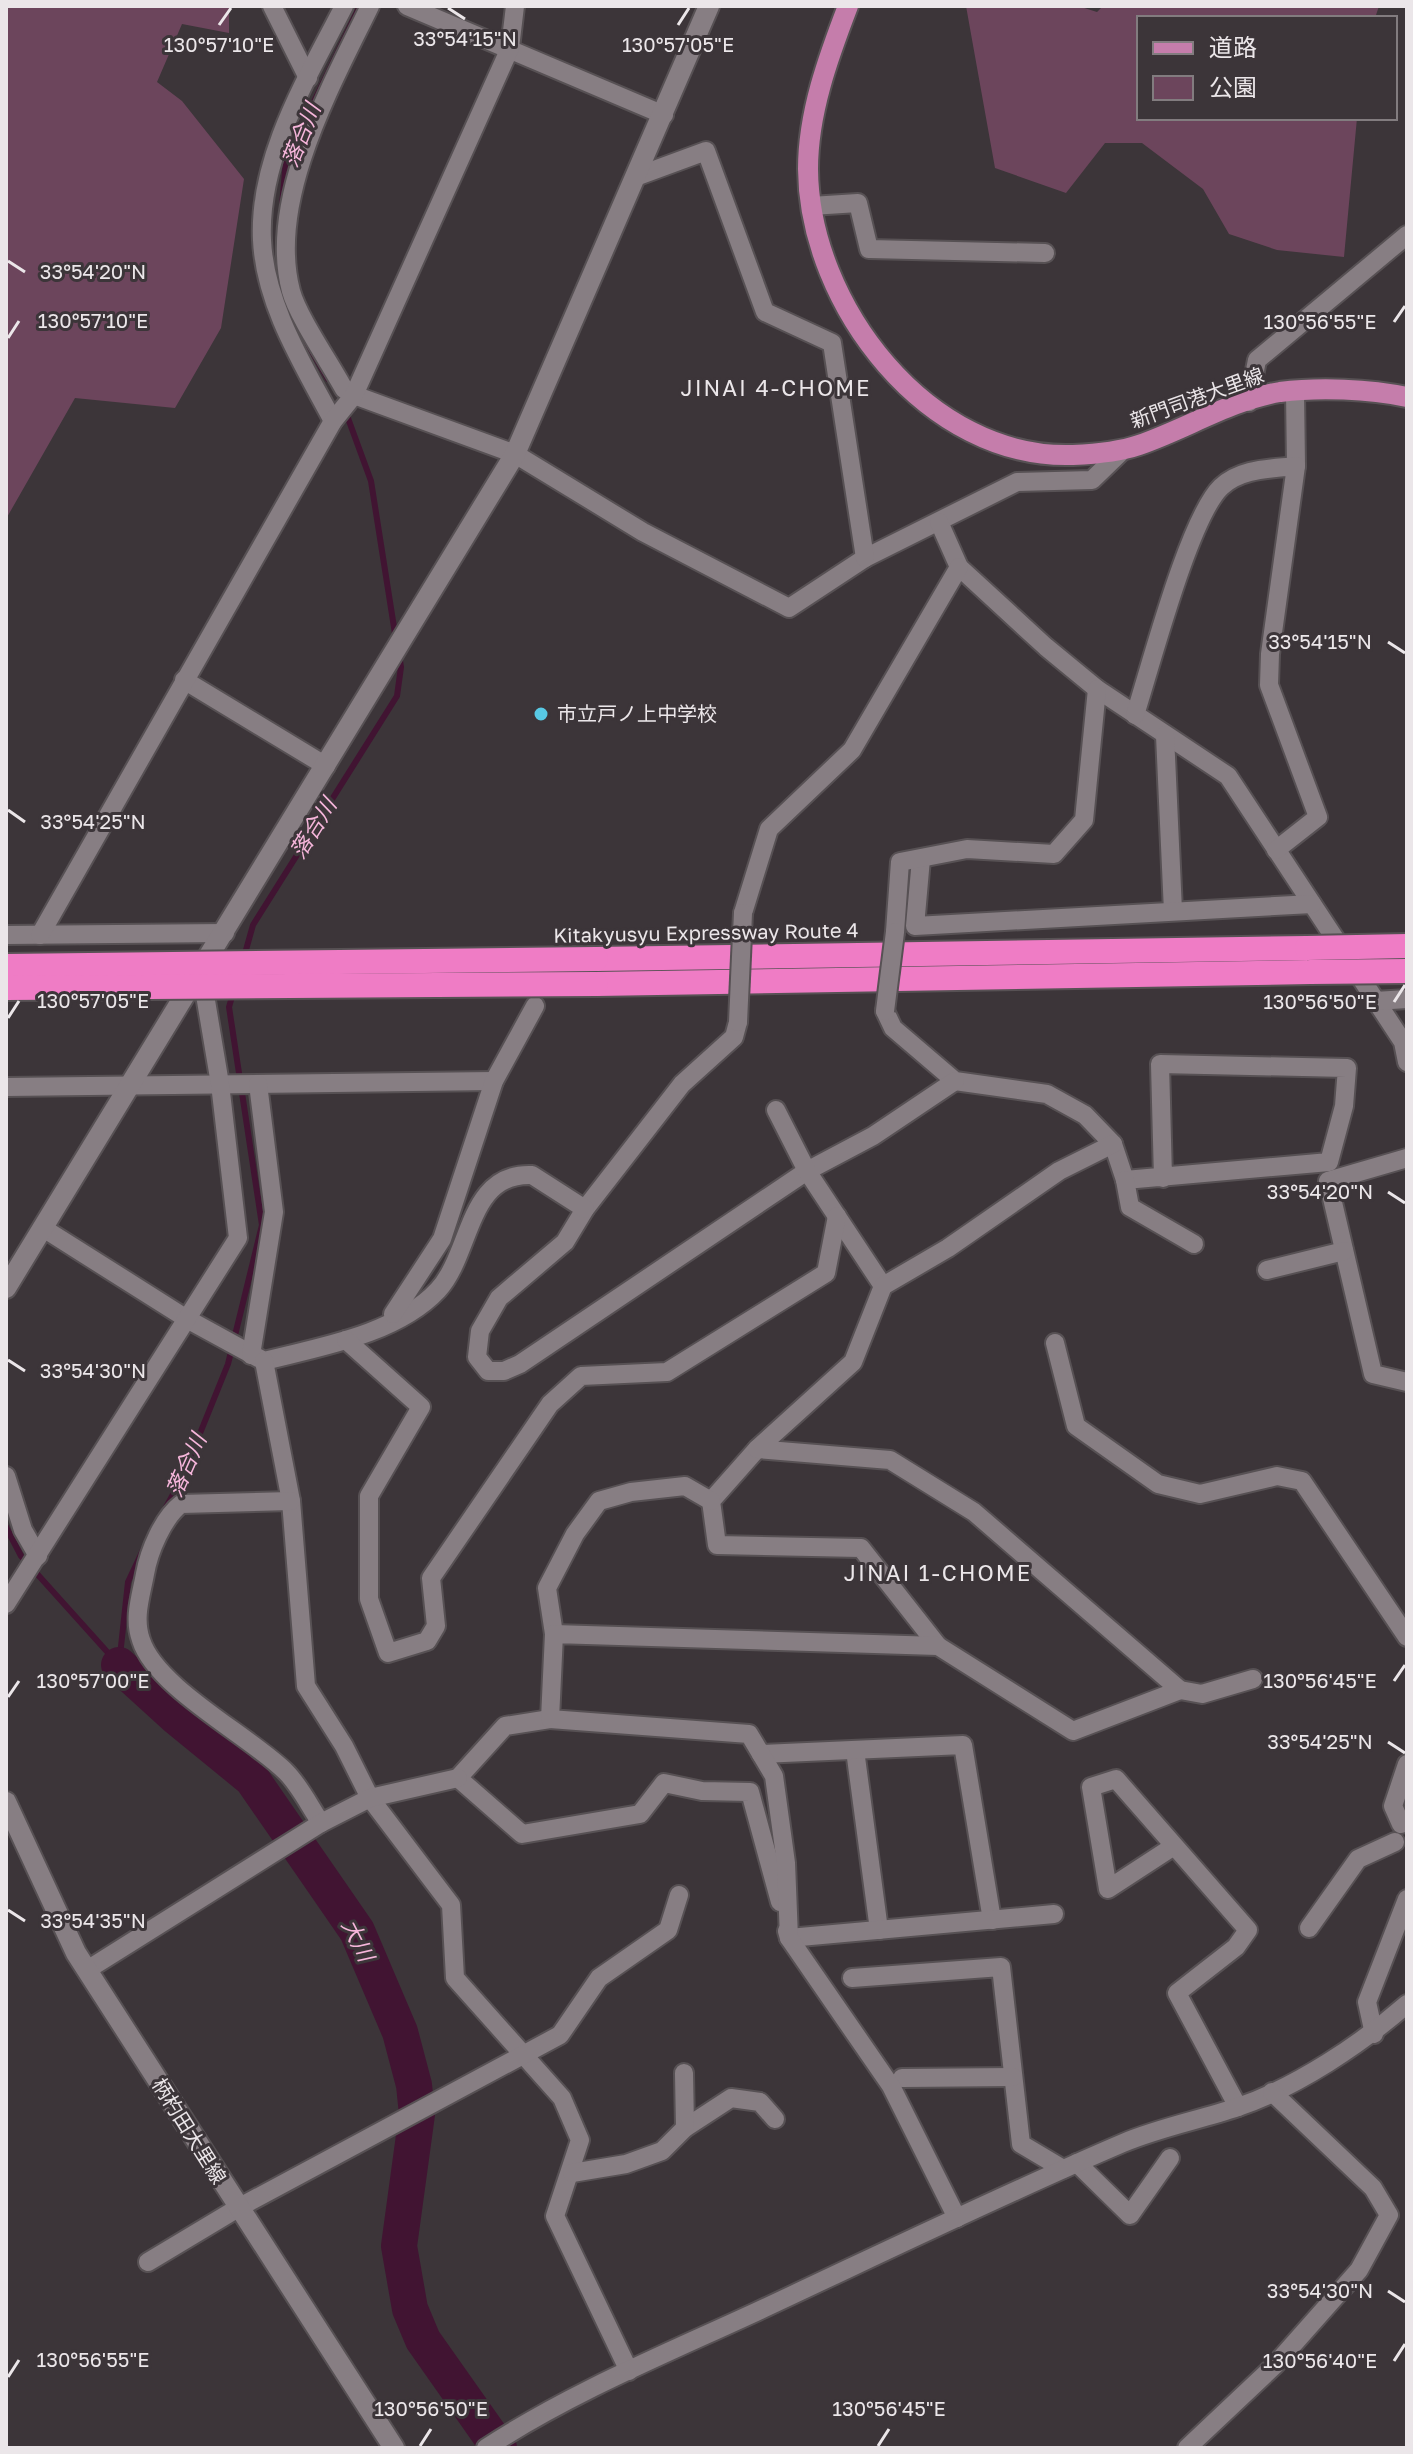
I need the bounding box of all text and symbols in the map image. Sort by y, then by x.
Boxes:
legend [1137,16,1397,120]
text: 33°54'15"N [413,26,517,50]
text: 130°57'10"E [164,32,274,56]
text: 130°57'05"E [622,32,734,56]
text: 道路 [1209,32,1257,61]
text: 公園 [1209,72,1257,101]
water label: 落合川 [276,97,326,170]
text: 33°54'20"N [40,259,146,283]
text: 130°57'10"E [38,308,148,332]
text: 130°56'55"E [1264,309,1376,333]
street label: 新門司港大里線 [1127,362,1267,432]
district label: JINAI 4-CHOME [680,374,872,401]
text: 33°54'15"N [1268,629,1372,653]
place label: 市立戸ノ上中学校 [557,701,717,725]
marker: 市立戸ノ上中学校 [532,705,550,723]
water label: 落合川 [284,791,343,863]
text: 33°54'25"N [40,809,146,833]
street label: Kitakyusyu Expressway Route 4 [553,917,859,947]
text: 130°57'05"E [37,988,149,1012]
text: 130°56'50"E [1263,989,1377,1013]
text: 33°54'20"N [1267,1179,1373,1203]
text: 33°54'30"N [40,1358,146,1382]
water label: 落合川 [160,1427,212,1500]
district label: JINAI 1-CHOME [844,1559,1032,1586]
text: 130°57'00"E [37,1668,150,1692]
text: 130°56'45"E [1263,1668,1377,1692]
text: 33°54'25"N [1267,1729,1373,1753]
text: 33°54'35"N [40,1908,146,1932]
water label: 大川 [336,1914,381,1967]
street label: 柄杓田大里線 [148,2073,232,2188]
text: 33°54'30"N [1267,2278,1373,2302]
text: 130°56'55"E [37,2347,149,2371]
text: 130°56'40"E [1263,2348,1377,2372]
text: 130°56'50"E [374,2396,488,2420]
text: 130°56'45"E [832,2396,946,2420]

